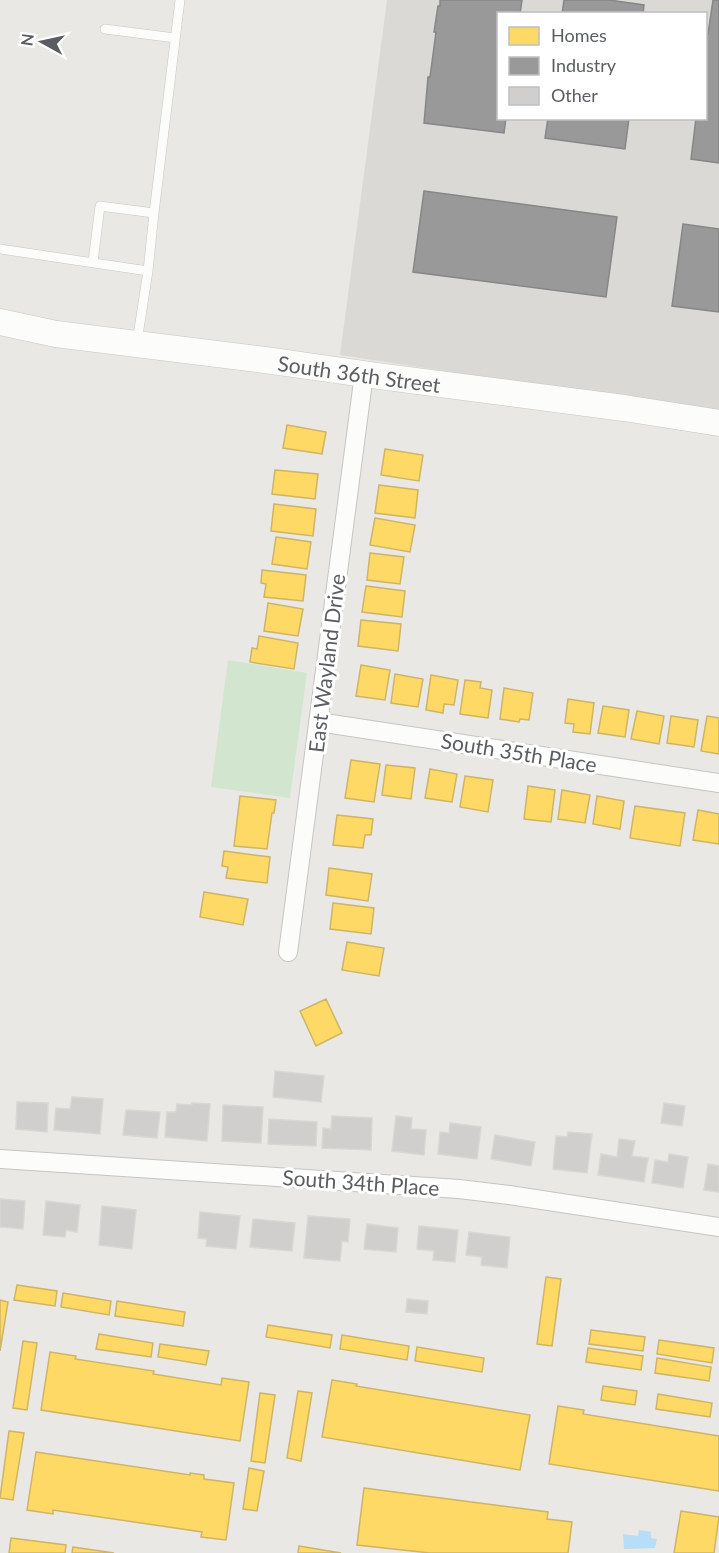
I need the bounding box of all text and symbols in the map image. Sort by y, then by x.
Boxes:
north arrow [12,12,72,72]
legend [497,12,707,120]
text: Homes [551,24,607,46]
text: N [16,32,37,47]
text: Industry [551,54,617,76]
text: Other [551,84,598,106]
street label: South 36th Street [276,349,443,397]
street label: East Wayland Drive [303,572,349,754]
street label: South 35th Place [439,727,599,777]
street label: South 34th Place [282,1164,440,1200]

